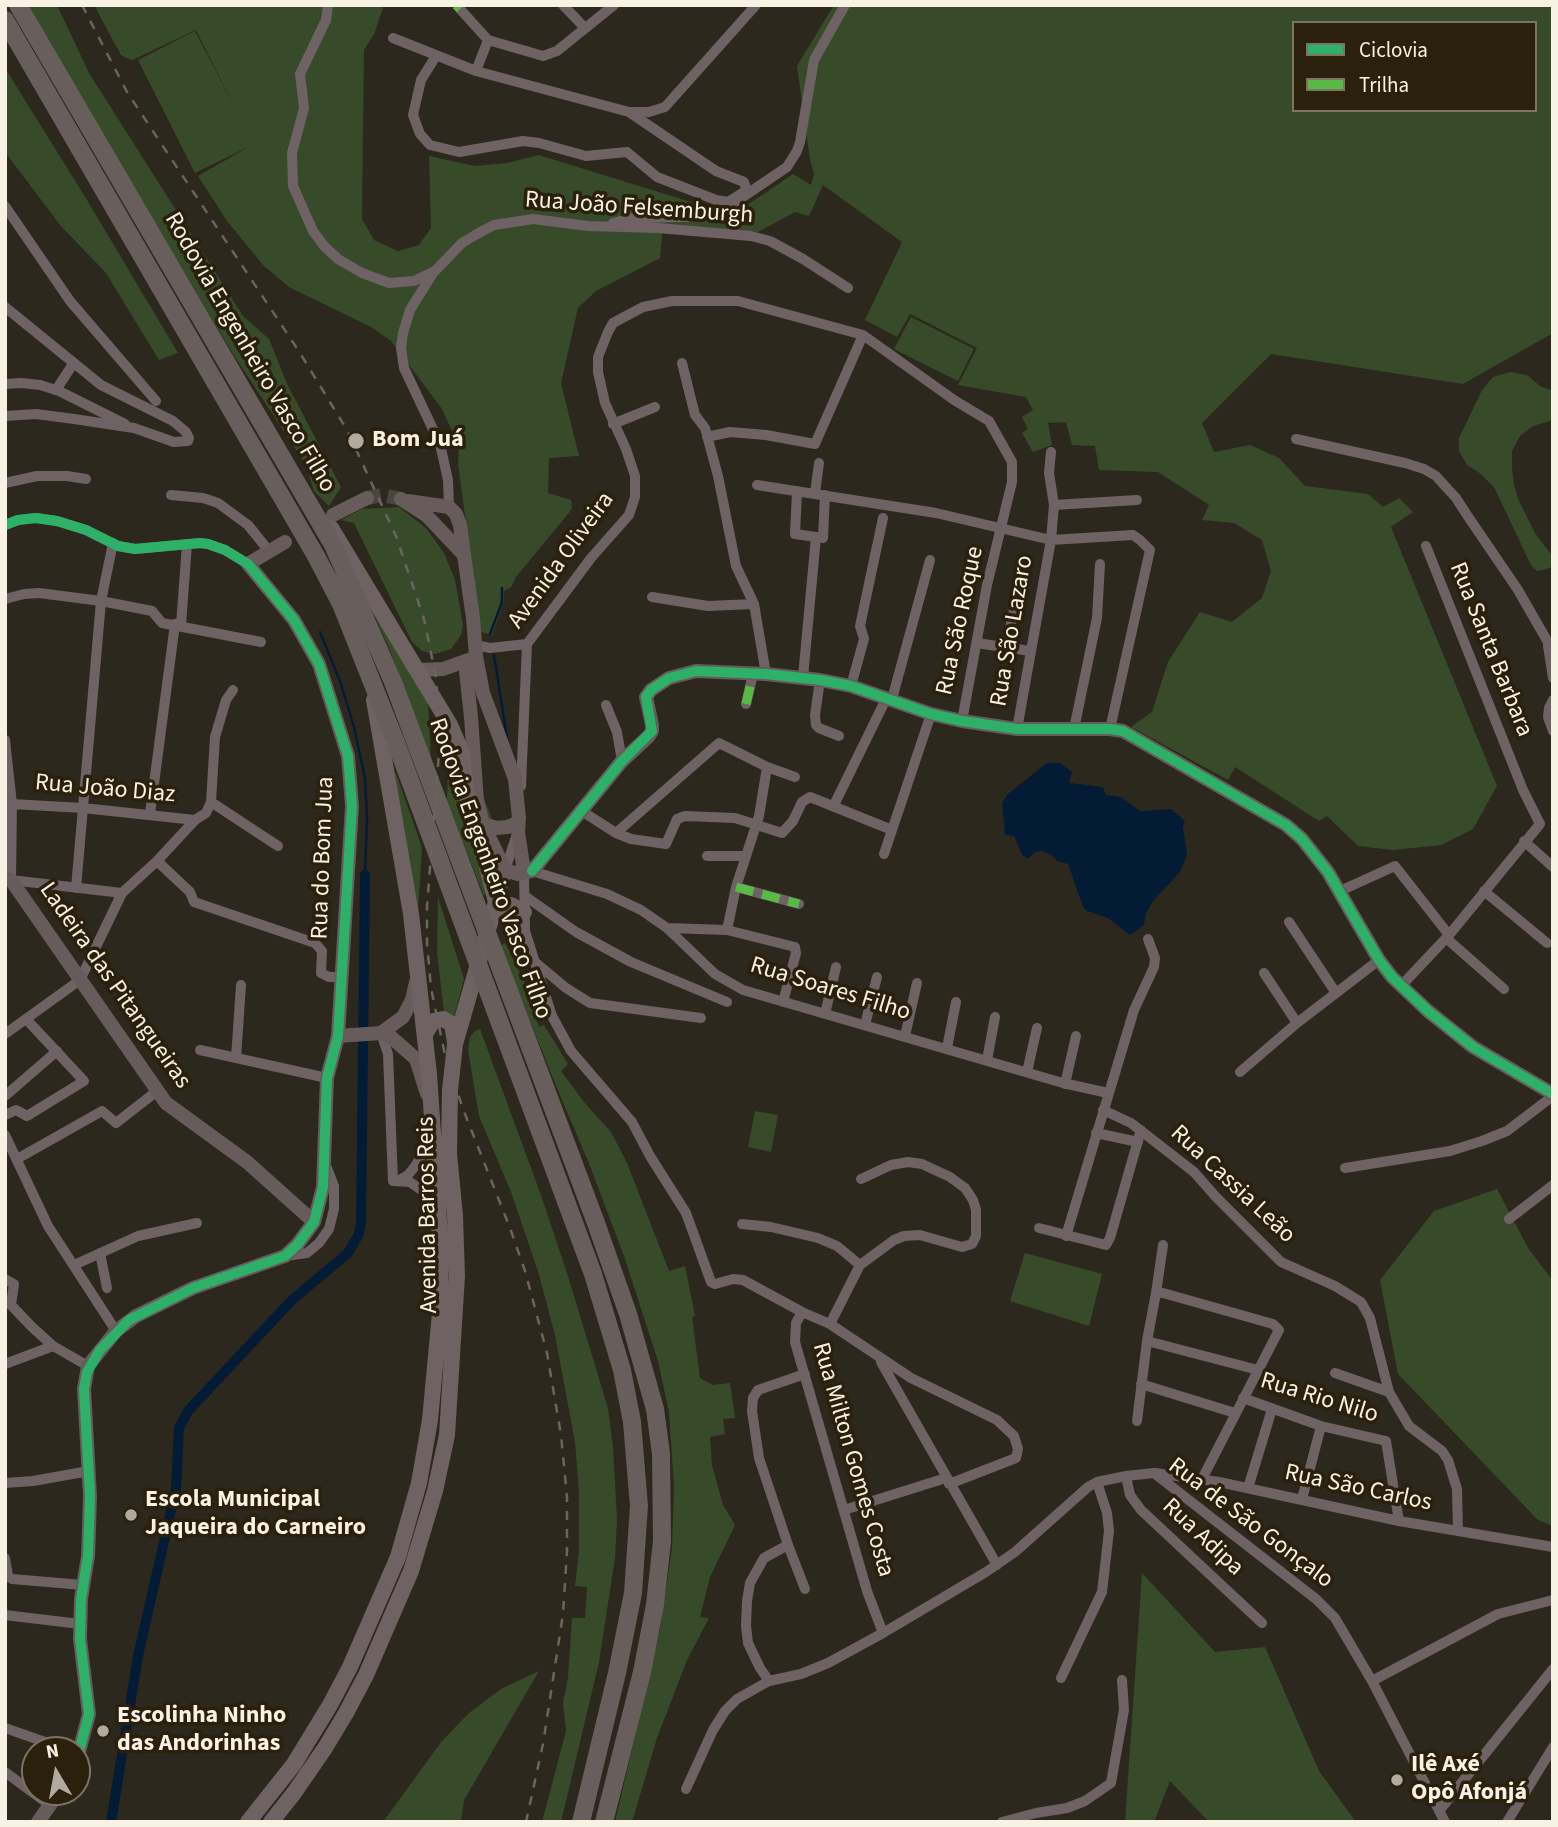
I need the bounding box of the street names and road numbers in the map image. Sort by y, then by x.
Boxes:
street label: Rua João Felsemburgh [524,187,754,231]
street label: Rodovia Engenheiro Vasco Filho [157,208,341,498]
street label: Avenida Oliveira [503,487,621,635]
street label: Rua São Roque [931,544,991,698]
street label: Rua São Lazaro [986,553,1040,709]
street label: Rua Santa Barbara [1442,559,1538,741]
street label: Rodovia Engenheiro Vasco Filho [421,715,557,1023]
street label: Rua João Diaz [34,770,176,810]
street label: Rua do Bom Jua [307,776,341,940]
street label: Ladeira das Pitangueiras [32,877,196,1095]
street label: Rua Soares Filho [746,952,914,1028]
street label: Avenida Barros Reis [413,1116,445,1314]
street label: Rua Cassia Leão [1164,1120,1300,1250]
street label: Rua Milton Gomes Costa [805,1340,899,1580]
street label: Rua Rio Nilo [1257,1367,1381,1431]
street label: Rua de São Gonçalo [1162,1453,1338,1595]
street label: Rua São Carlos [1282,1459,1434,1519]
street label: Rua Adipa [1155,1493,1249,1583]

